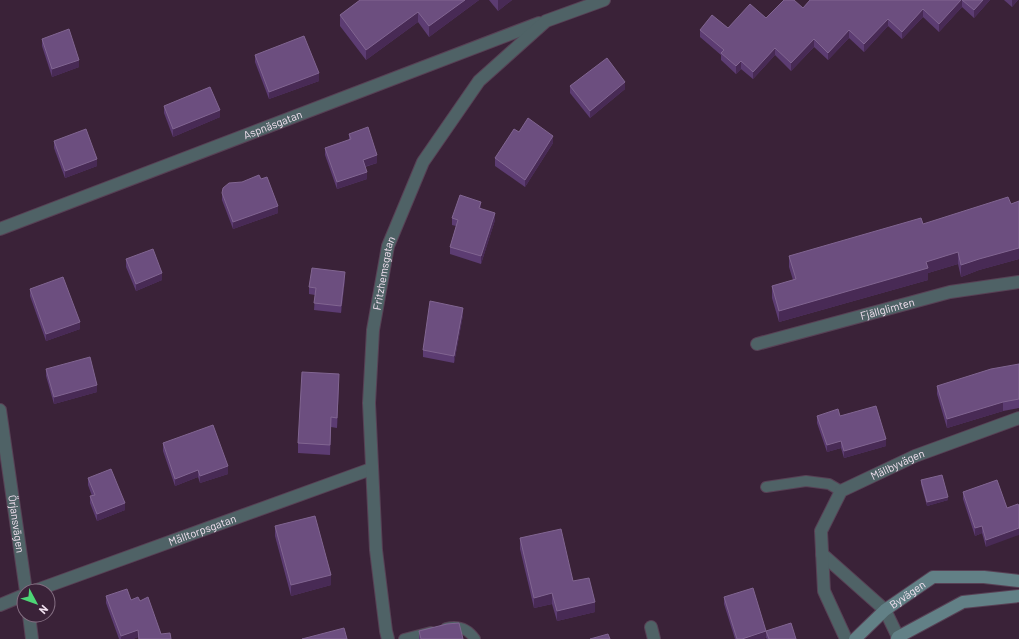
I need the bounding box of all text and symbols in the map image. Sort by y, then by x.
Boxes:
street label: Aspnäsgatan [241,107,304,141]
street label: Fritzhemsgatan [370,234,397,311]
street label: Fjällglimten [859,295,916,322]
street label: Mällbyvägen [868,446,926,482]
street label: Örjansvägen [6,494,27,554]
street label: Mälltorpsgatan [167,511,238,548]
street label: Byvägen [887,577,928,611]
north arrow [16,583,56,623]
text: N [37,603,51,617]

